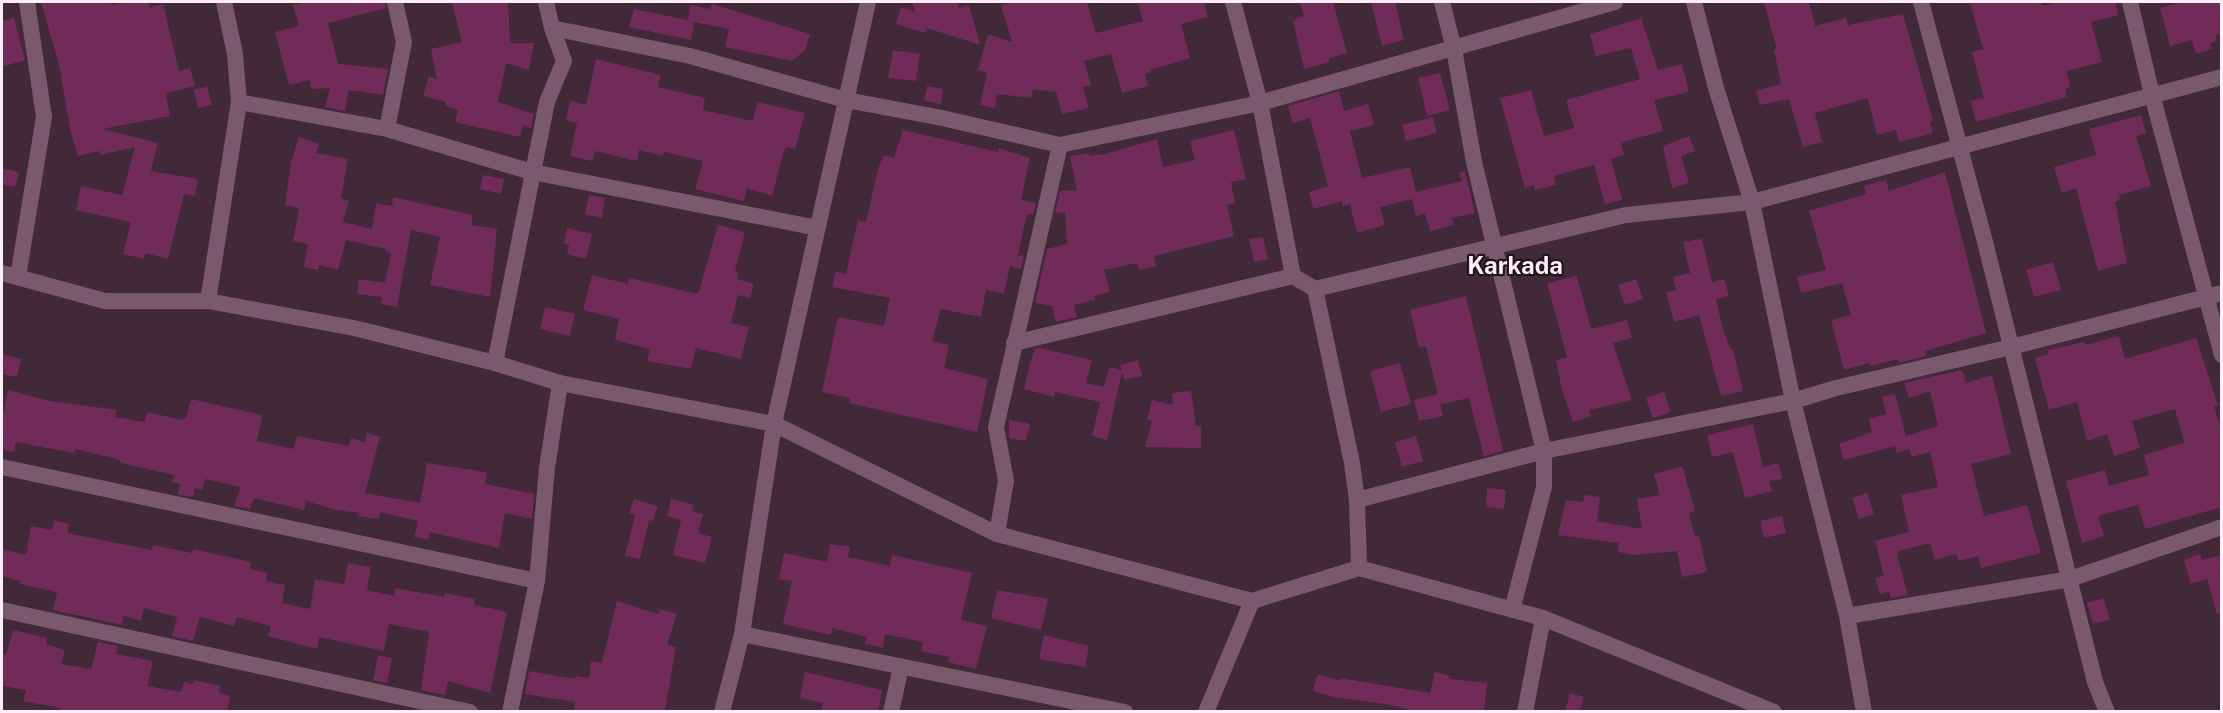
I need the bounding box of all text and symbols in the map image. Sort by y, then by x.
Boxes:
district label: Karkada [1467,253,1563,281]

